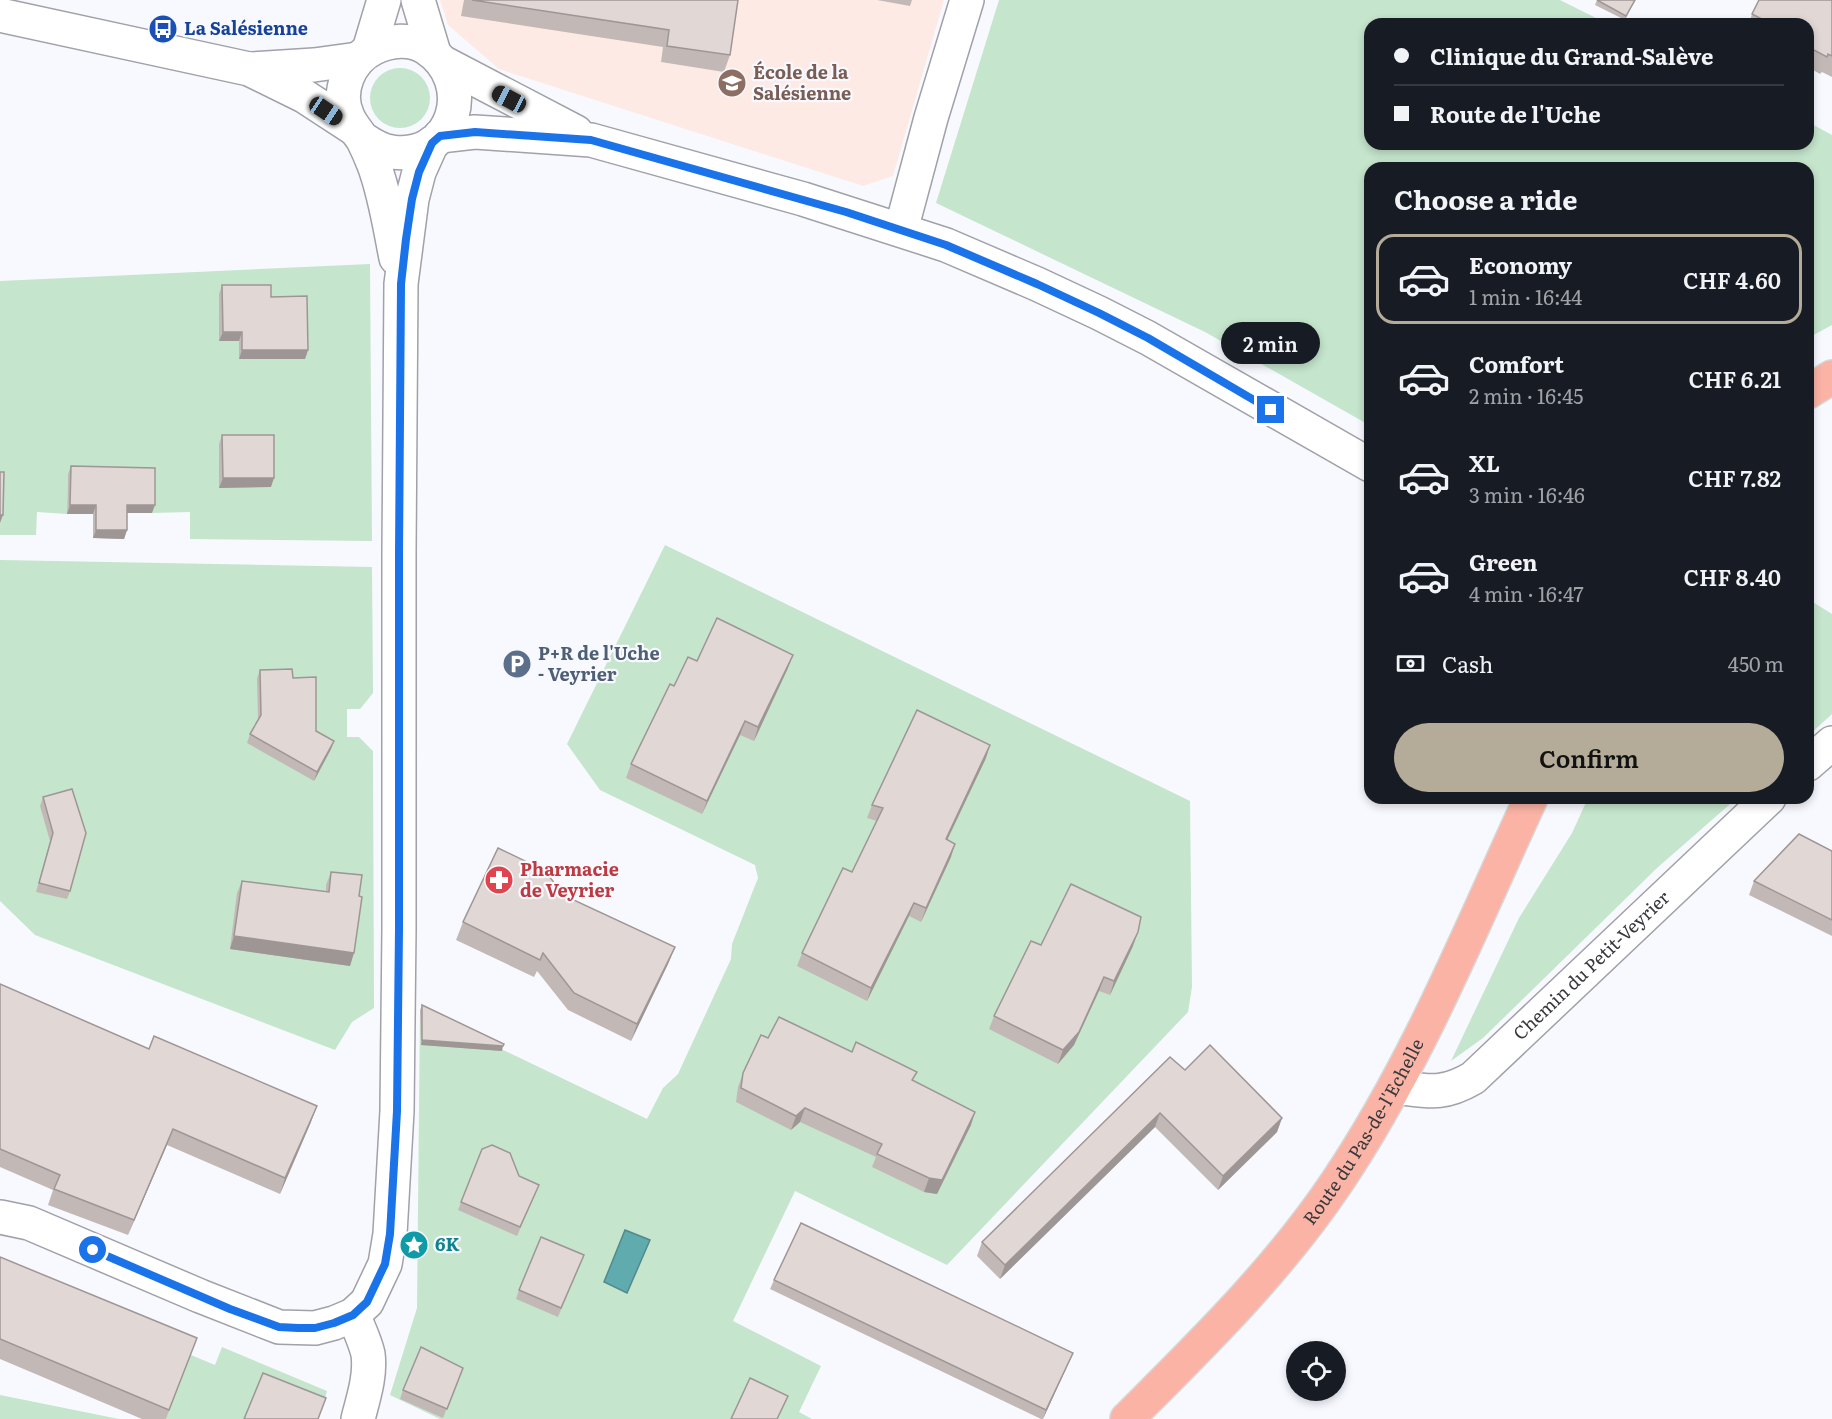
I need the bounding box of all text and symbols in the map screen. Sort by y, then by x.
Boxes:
bus stop icon: La Salésienne [147,13,179,45]
place label: La Salésienne [184,14,308,41]
text: Clinique du Grand-Salève [1430,39,1713,72]
place label: École de la Salésienne [753,58,851,106]
school or university icon: École de la Salésienne [716,67,748,99]
car [489,83,529,115]
car [306,93,346,129]
text: Route de l'Uche [1430,97,1601,130]
text: Choose a ride [1394,178,1577,218]
text: Economy [1469,248,1572,281]
icon: car [1397,252,1451,306]
text: CHF 4.60 [1683,263,1781,296]
text: 1 min · 16:44 [1469,281,1582,311]
callout: 2 min [1222,323,1320,365]
text: 2 min [1243,328,1298,358]
text: Comfort [1469,347,1564,380]
icon: car [1397,351,1451,405]
text: CHF 6.21 [1688,362,1781,395]
text: 2 min · 16:45 [1469,380,1583,410]
route end [1257,396,1284,423]
text: XL [1469,446,1500,479]
icon: car [1397,450,1451,504]
text: CHF 7.82 [1688,461,1781,494]
text: 3 min · 16:46 [1469,479,1585,509]
text: Green [1469,545,1538,578]
icon: car [1397,549,1451,603]
text: CHF 8.40 [1684,560,1781,593]
text: 4 min · 16:47 [1469,578,1584,608]
place label: P+R de l'Uche - Veyrier [538,639,660,687]
icon: cash [1394,647,1427,680]
text: Cash [1442,647,1493,680]
parking icon: P+R de l'Uche - Veyrier [501,648,533,680]
text: 450 m [1728,648,1784,678]
button: Confirm [1394,723,1784,792]
place label: Pharmacie de Veyrier [520,855,619,903]
pharmacy icon: Pharmacie de Veyrier [483,864,515,896]
street label: Chemin du Petit-Veyrier [1506,883,1675,1046]
street label: Route du Pas-de-l'Echelle [1296,1033,1430,1230]
place icon: 6K [398,1229,430,1261]
place label: 6K [435,1230,460,1257]
route start [79,1236,106,1263]
map controls [1286,1341,1346,1401]
button: locate [1286,1341,1346,1401]

